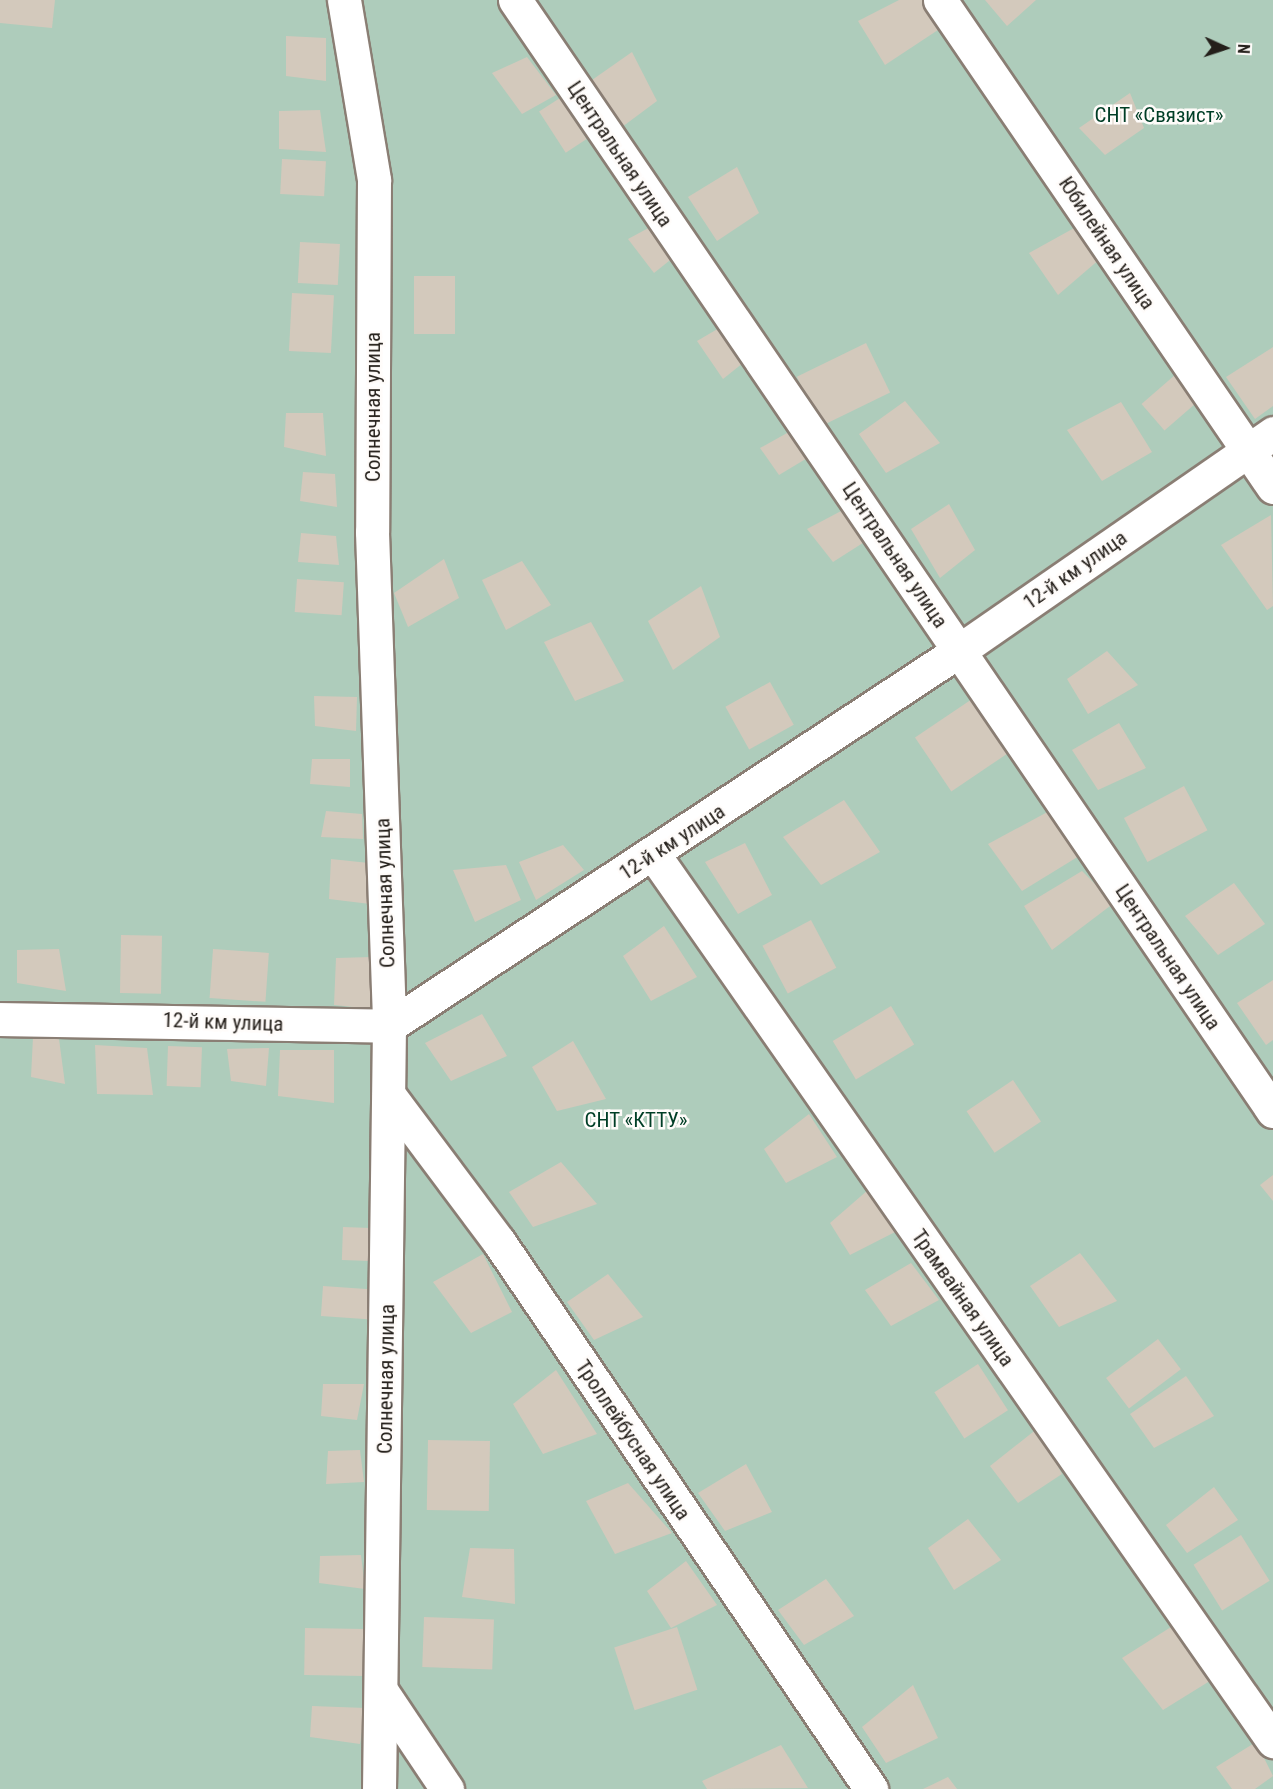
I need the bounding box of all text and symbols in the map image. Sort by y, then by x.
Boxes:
north arrow [1195,18,1255,78]
text: N [1234,44,1253,54]
street label: Центральная улица [562,76,678,232]
park label: СНТ «Связист» [1094,102,1224,128]
street label: Юбилейная улица [1053,172,1161,314]
street label: Солнечная улица [360,332,386,482]
street label: Центральная улица [837,477,953,633]
street label: 12-й км улица [1018,525,1132,615]
street label: 12-й км улица [615,799,729,885]
street label: Солнечная улица [370,818,400,968]
street label: Центральная улица [1110,879,1226,1035]
street label: 12-й км улица [162,1007,284,1037]
park label: СНТ «КТТУ» [584,1107,688,1133]
street label: Трамвайная улица [906,1225,1020,1371]
street label: Солнечная улица [372,1304,400,1454]
street label: Троллейбусная улица [570,1355,696,1525]

